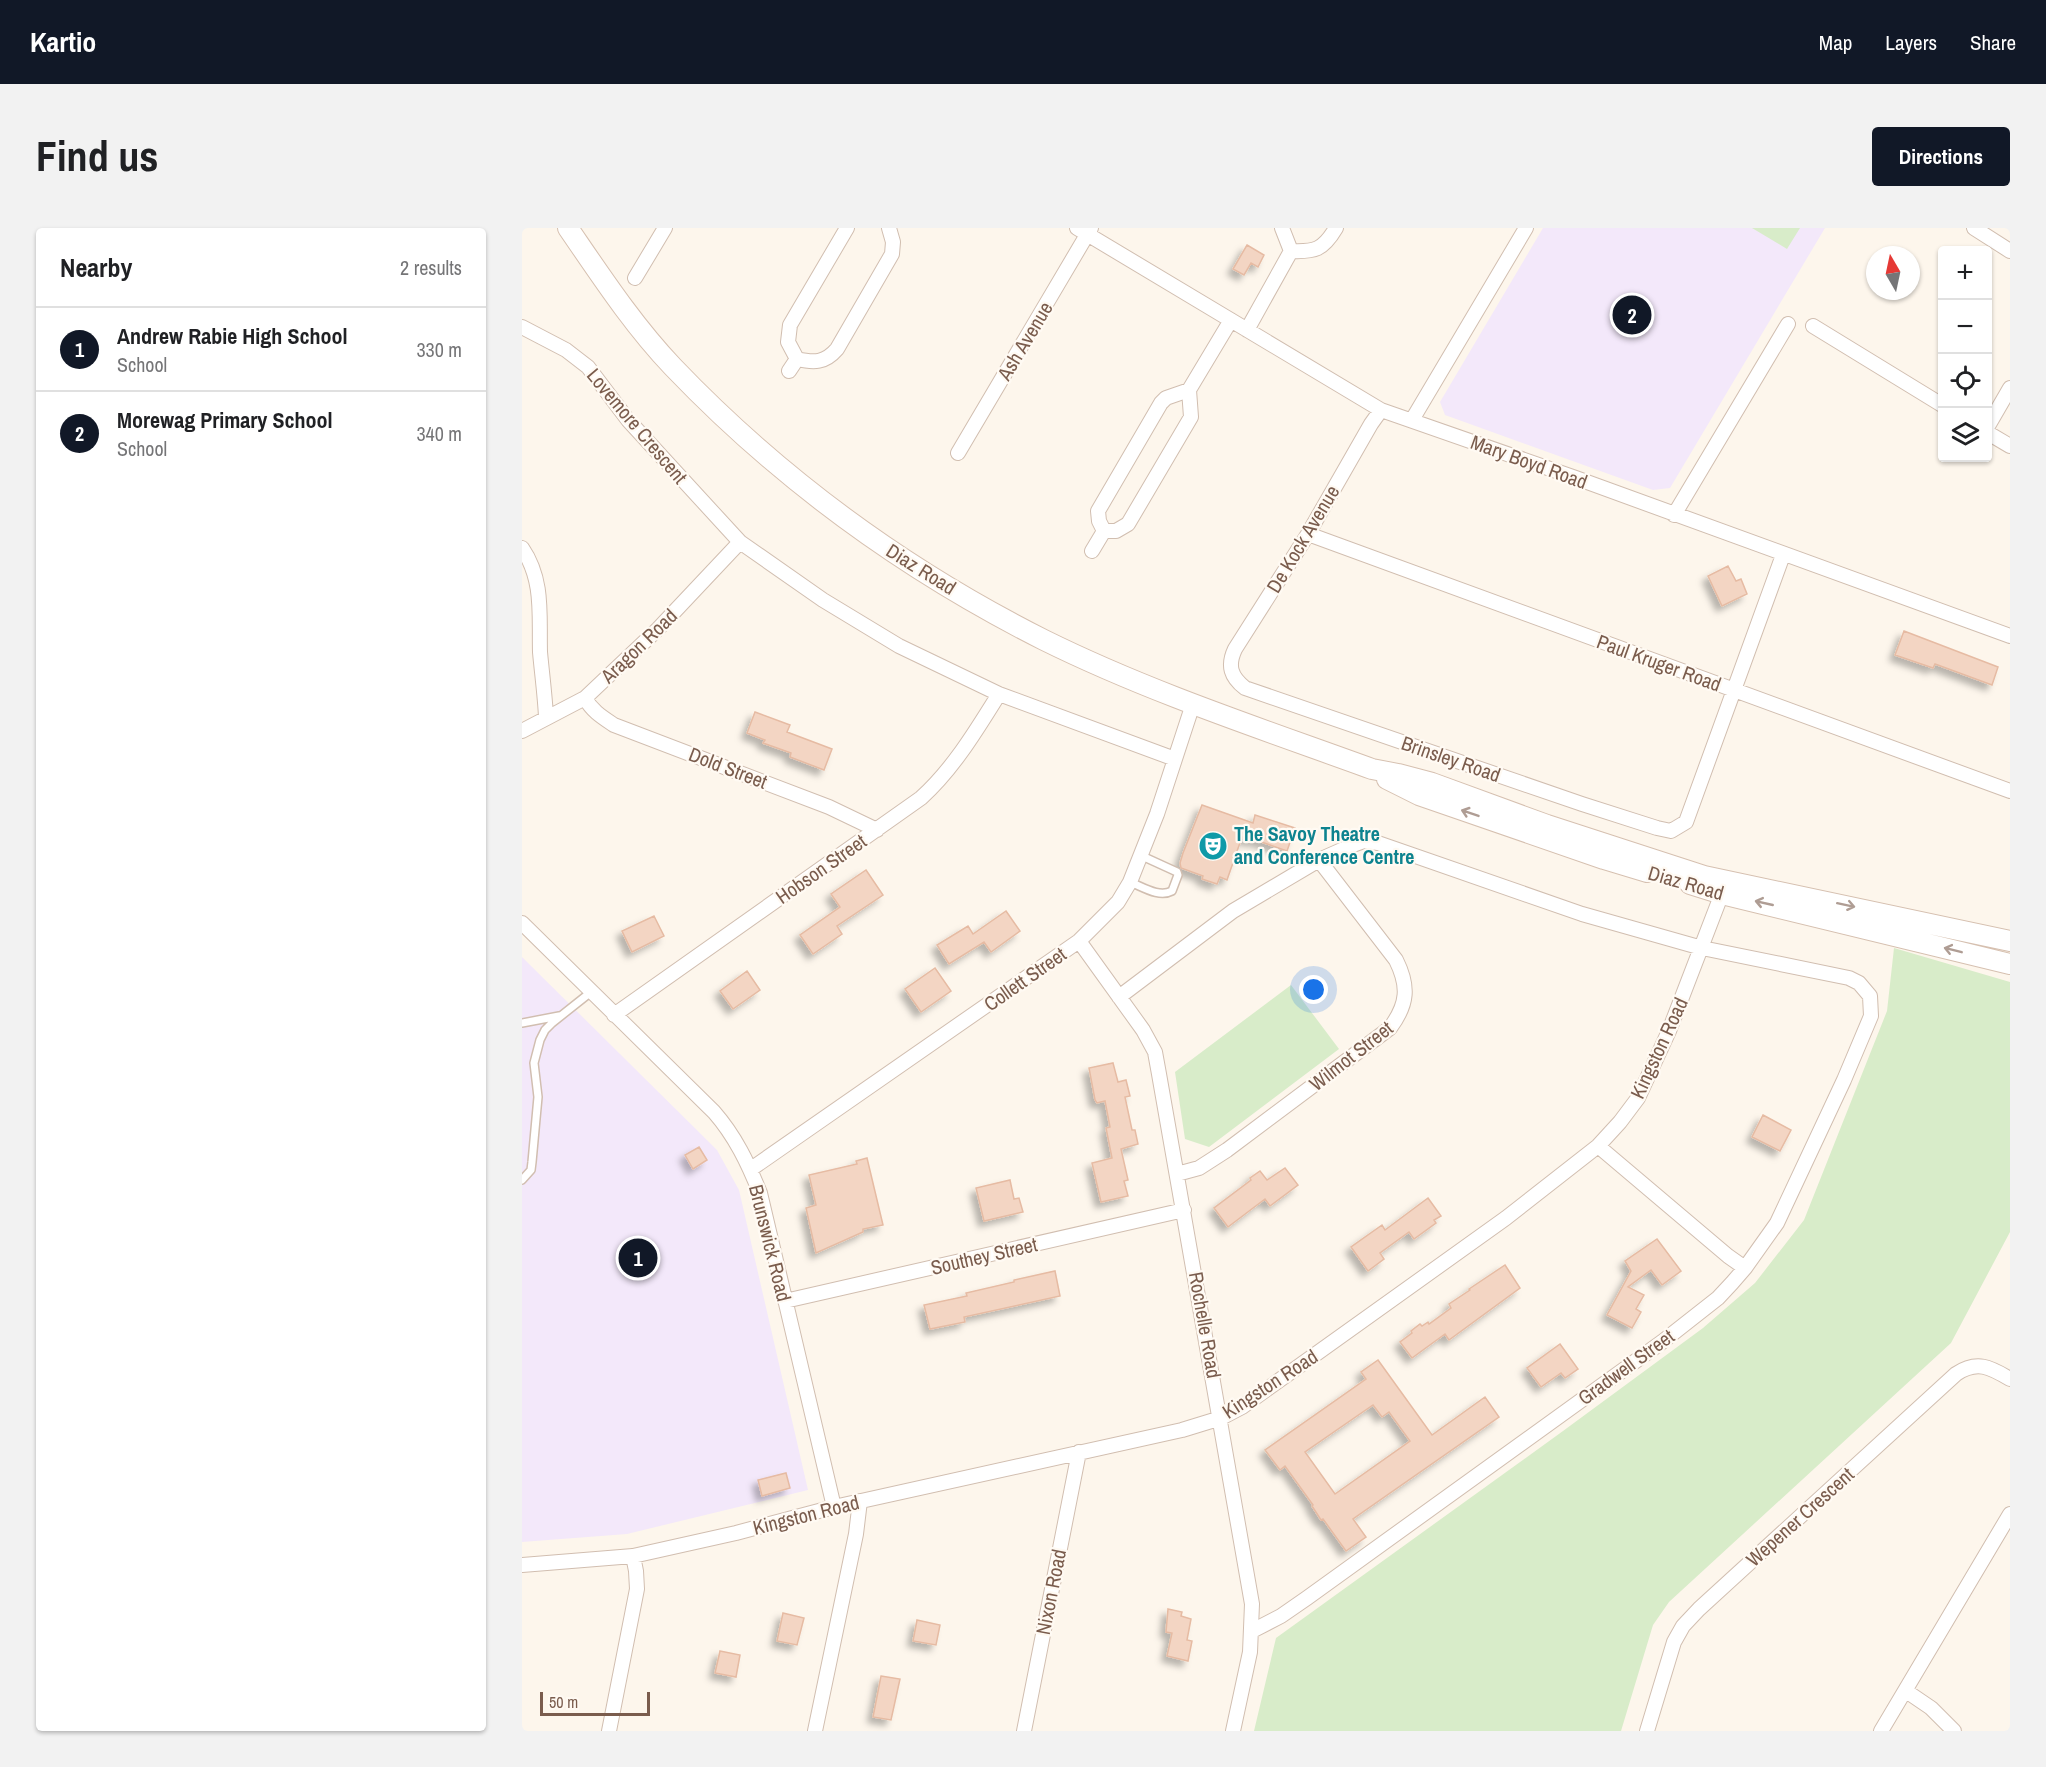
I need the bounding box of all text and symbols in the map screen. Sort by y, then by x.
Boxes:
text: Kartio [30,23,96,61]
text: Map [1819,28,1852,57]
text: Layers [1885,28,1937,57]
text: Share [1970,28,2016,57]
button: Directions [1872,127,2010,186]
text: Find us [36,128,158,184]
north arrow [1866,246,1920,300]
map controls [1938,246,1992,462]
button: + [1938,246,1992,300]
text: Nearby [60,250,132,285]
text: 2 results [400,254,462,281]
pin: 2 [1612,292,1652,338]
street label: Ash Avenue [990,296,1059,386]
button: − [1938,300,1992,354]
text: Andrew Rabie High School [117,321,348,351]
text: 1 [75,336,84,363]
text: 330 m [416,336,462,363]
text: School [117,351,167,378]
button: locate [1938,354,1992,408]
street label: Lovemore Crescent [581,362,694,490]
text: Morewag Primary School [117,405,333,435]
button: layers [1938,408,1992,462]
text: 2 [75,420,84,447]
text: 340 m [416,420,462,447]
street label: Mary Boyd Road [1467,428,1591,495]
text: School [117,435,167,462]
street label: De Kock Avenue [1260,480,1345,598]
street label: Diaz Road [881,537,961,601]
street label: Aragon Road [594,602,683,690]
street label: Paul Kruger Road [1593,628,1725,698]
street label: Brinsley Road [1398,729,1504,788]
street label: Dold Street [685,740,772,795]
one-way arrow [1461,806,1479,817]
place label: The Savoy Theatre and Conference Centre [1234,820,1414,870]
street label: Hobson Street [770,827,872,910]
theatre icon: The Savoy Theatre and Conference Centre [1197,830,1229,862]
street label: Diaz Road [1645,859,1727,906]
one-way arrow [1755,897,1774,909]
one-way arrow [1835,900,1855,911]
street label: Collett Street [978,940,1072,1017]
one-way arrow [1944,943,1963,955]
your location [1299,975,1328,1004]
street label: Kingston Road [1623,993,1694,1103]
street label: Wilmot Street [1303,1014,1398,1097]
street label: Brunswick Road [743,1182,798,1304]
street label: Southey Street [928,1230,1040,1281]
pin: 1 [618,1236,658,1280]
street label: Rochelle Road [1183,1270,1228,1380]
street label: Gradwell Street [1572,1322,1680,1411]
street label: Kingston Road [1217,1343,1323,1424]
street label: Wepener Crescent [1740,1461,1860,1572]
street label: Kingston Road [750,1488,862,1541]
street label: Nixon Road [1029,1547,1072,1637]
scale bar [540,1689,650,1716]
text: 50 m [549,1691,578,1713]

